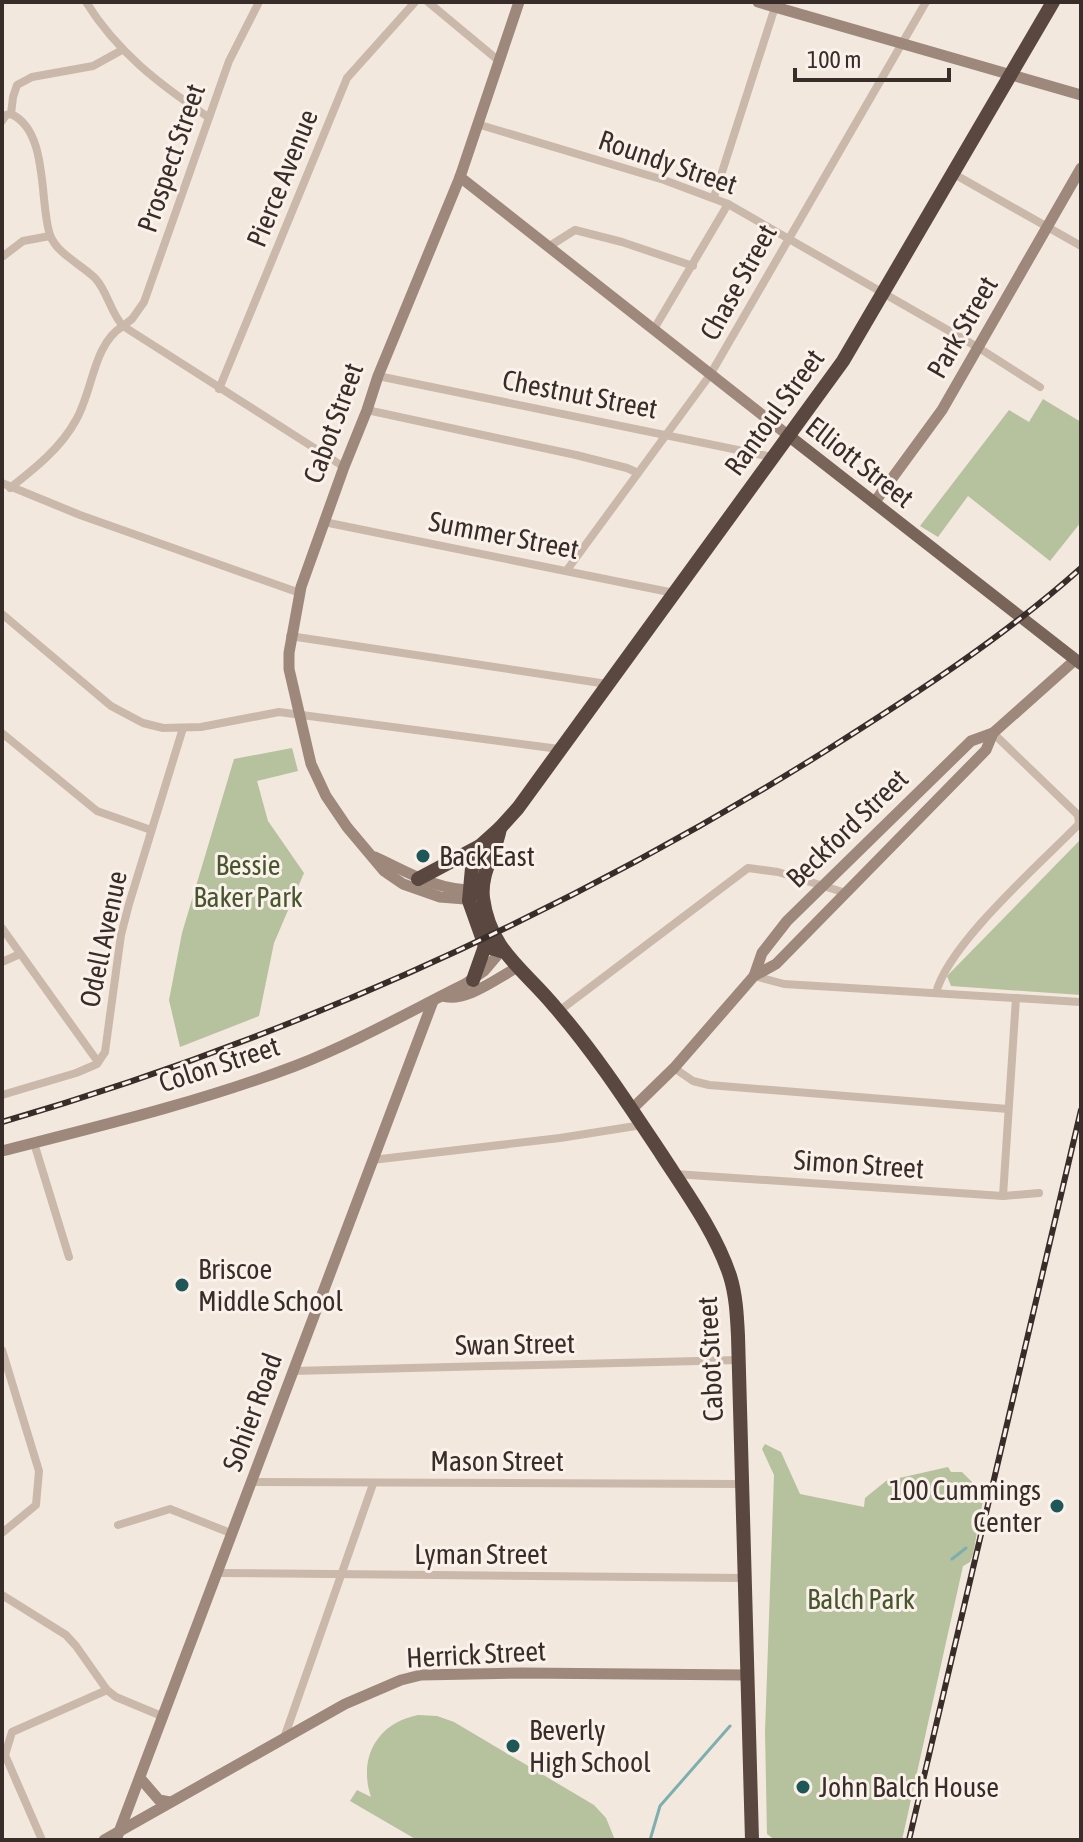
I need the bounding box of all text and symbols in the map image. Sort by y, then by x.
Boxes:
scale bar [795,32,949,82]
text: 100 m [807,46,861,73]
street label: Prospect Street [131,80,211,236]
street label: Pierce Avenue [240,105,324,251]
street label: Roundy Street [595,123,741,201]
street label: Chase Street [693,219,783,345]
street label: Park Street [920,270,1004,384]
street label: Rantoul Street [718,343,830,481]
street label: Cabot Street [297,359,369,487]
street label: Chestnut Street [500,363,660,425]
street label: Elliott Street [800,410,920,514]
street label: Summer Street [426,505,582,565]
street label: Beckford Street [780,762,914,894]
place label: Back East [439,840,535,872]
marker: Back East [414,847,432,865]
park label: Bessie Baker Park [193,849,303,913]
street label: Odell Avenue [73,868,133,1010]
street label: Colon Street [155,1029,283,1099]
street label: Simon Street [793,1143,925,1185]
place label: Briscoe Middle School [198,1253,343,1317]
marker: Briscoe Middle School [173,1276,191,1294]
street label: Cabot Street [691,1296,729,1422]
street label: Swan Street [455,1327,575,1361]
street label: Sohier Road [216,1349,288,1475]
street label: Mason Street [430,1445,564,1477]
place label: 100 Cummings Center [889,1474,1042,1538]
marker: 100 Cummings Center [1048,1497,1066,1515]
street label: Lyman Street [414,1538,548,1570]
park label: Balch Park [807,1583,915,1615]
street label: Herrick Street [405,1634,547,1674]
place label: Beverly High School [529,1714,651,1778]
marker: Beverly High School [504,1737,522,1755]
place label: John Balch House [819,1771,999,1803]
marker: John Balch House [794,1778,812,1796]

